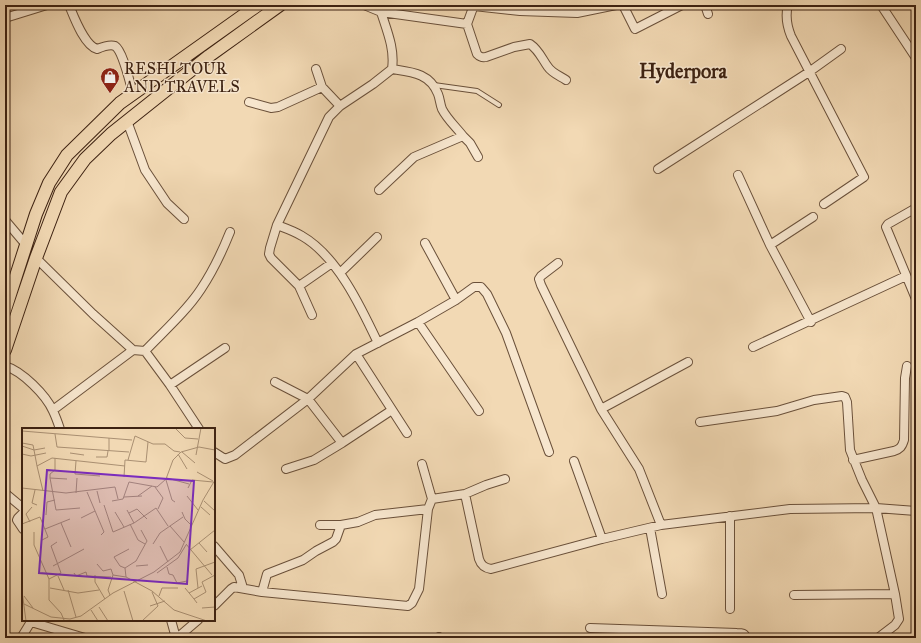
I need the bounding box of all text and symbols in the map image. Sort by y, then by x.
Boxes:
place label: RESHI TOUR AND TRAVELS [123,59,240,96]
district label: Hyderpora [639,59,728,84]
shop icon: RESHI TOUR AND TRAVELS [99,66,121,94]
inset map [22,428,215,621]

